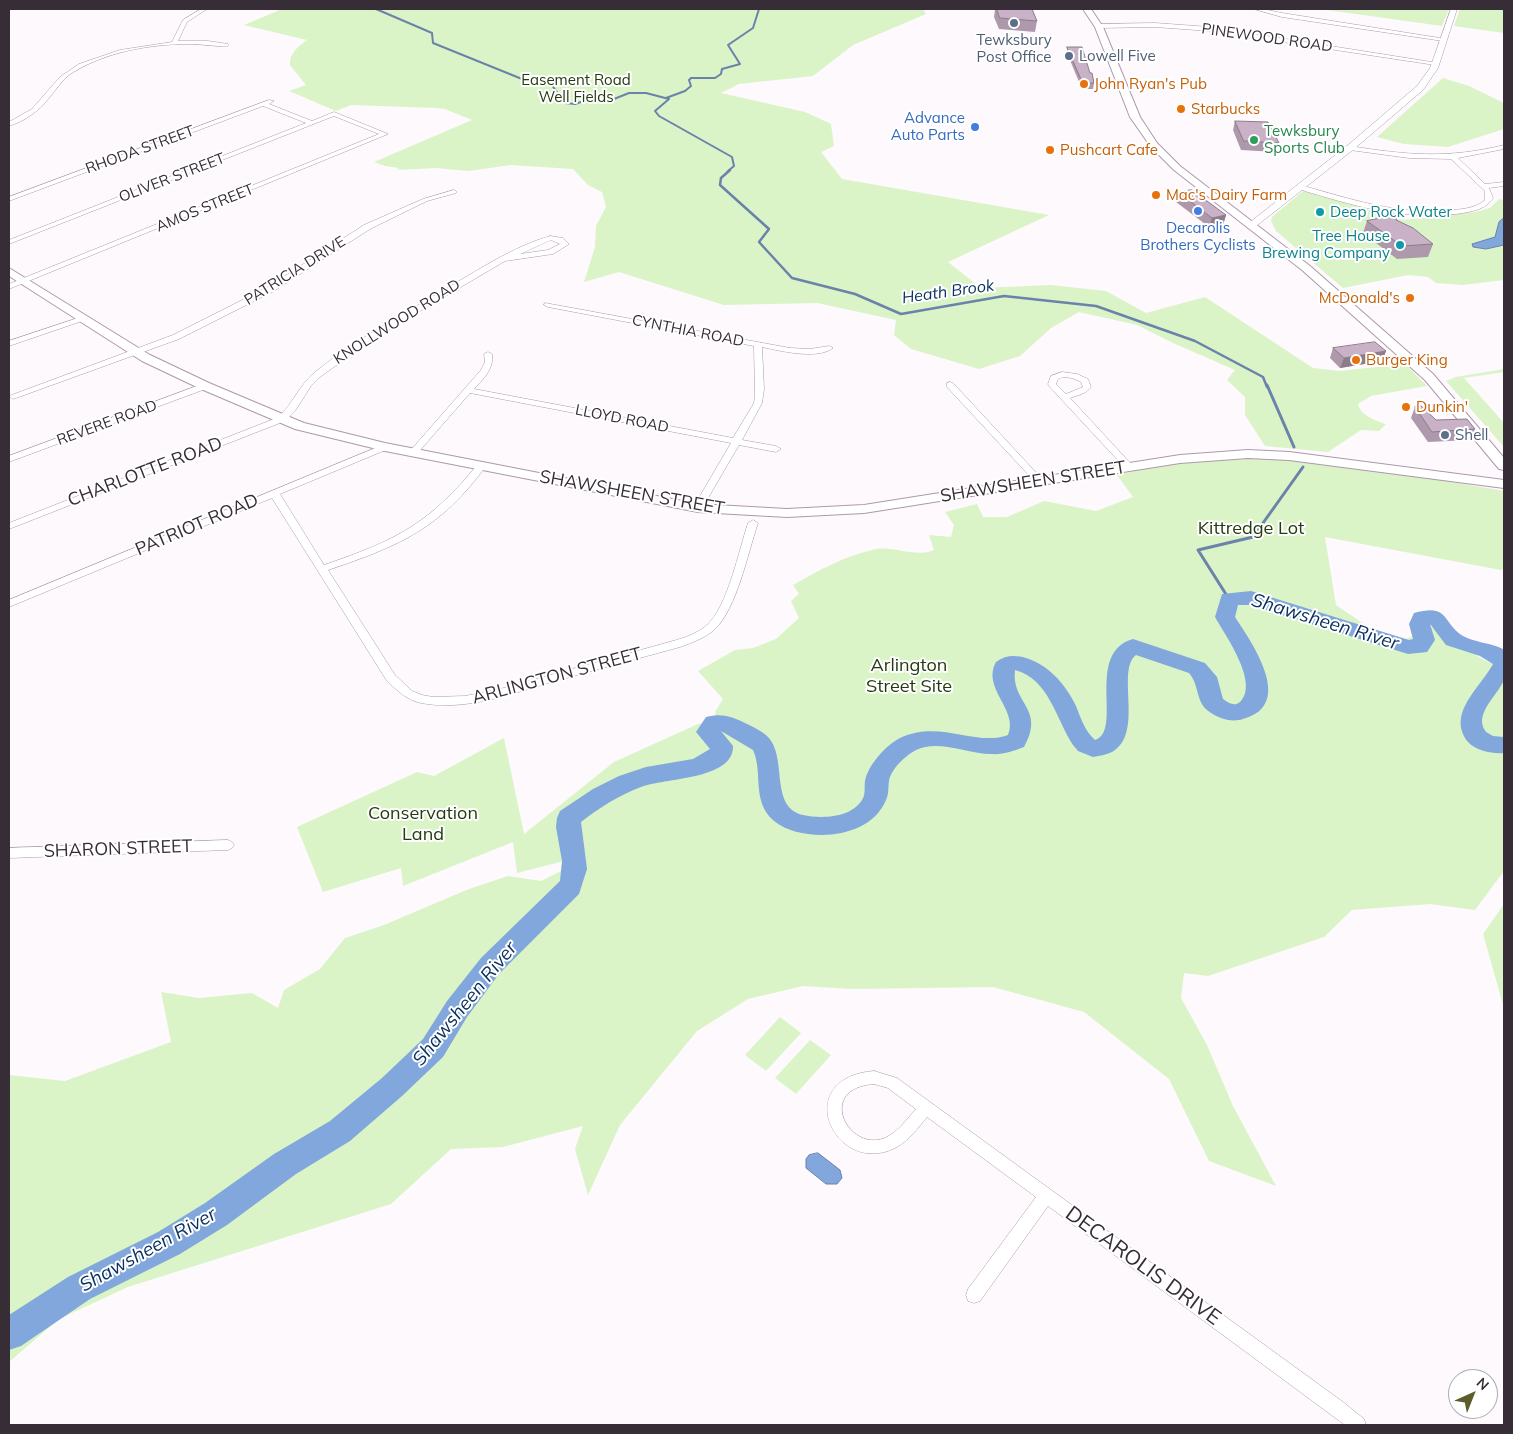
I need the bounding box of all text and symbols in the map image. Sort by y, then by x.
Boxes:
marker: Tewksbury Post Office [1008,17,1020,29]
street label: PINEWOOD ROAD [1200,20,1334,56]
place label: Tewksbury Post Office [976,31,1052,66]
place label: Lowell Five [1079,47,1156,65]
marker: Lowell Five [1063,50,1075,62]
park label: Easement Road Well Fields [521,71,631,106]
place label: John Ryan's Pub [1094,75,1207,93]
marker: John Ryan's Pub [1078,78,1090,90]
place label: Starbucks [1191,100,1260,118]
marker: Starbucks [1175,103,1187,115]
place label: Advance Auto Parts [891,109,965,144]
marker: Advance Auto Parts [969,121,981,133]
street label: RHODA STREET [83,122,197,178]
place label: Tewksbury Sports Club [1264,122,1345,157]
marker: Tewksbury Sports Club [1248,134,1260,146]
place label: Pushcart Cafe [1060,141,1158,159]
marker: Pushcart Cafe [1044,144,1056,156]
street label: OLIVER STREET [116,149,228,207]
street label: AMOS STREET [154,180,256,236]
place label: Mac's Dairy Farm [1166,186,1287,204]
marker: Mac's Dairy Farm [1150,189,1162,201]
place label: Deep Rock Water [1330,203,1452,221]
marker: Decarolis Brothers Cyclists [1192,205,1204,217]
marker: Deep Rock Water [1314,206,1326,218]
place label: Decarolis Brothers Cyclists [1140,219,1256,254]
place label: Tree House Brewing Company [1262,227,1390,262]
street label: PATRICIA DRIVE [241,233,349,309]
marker: Tree House Brewing Company [1394,239,1406,251]
street label: KNOLLWOOD ROAD [330,276,464,368]
water label: Heath Brook [901,276,995,308]
place label: McDonald's [1319,289,1400,307]
marker: McDonald's [1404,292,1416,304]
street label: CYNTHIA ROAD [630,311,746,351]
place label: Burger King [1366,351,1448,369]
marker: Burger King [1350,354,1362,366]
street label: REVERE ROAD [54,397,160,449]
place label: Dunkin' [1416,398,1468,416]
street label: LLOYD ROAD [574,401,670,437]
marker: Dunkin' [1400,401,1412,413]
place label: Shell [1455,426,1488,444]
marker: Shell [1439,429,1451,441]
street label: CHARLOTTE ROAD [65,433,225,511]
street label: SHAWSHEEN STREET [939,457,1127,507]
street label: SHAWSHEEN STREET [538,466,726,520]
street label: PATRIOT ROAD [132,489,262,561]
park label: Kittredge Lot [1198,518,1304,540]
water label: Shawsheen River [1249,589,1401,655]
street label: ARLINGTON STREET [470,643,644,709]
park label: Arlington Street Site [866,655,952,698]
park label: Conservation Land [368,803,478,846]
street label: SHARON STREET [43,836,193,862]
water label: Shawsheen River [408,937,522,1071]
street label: DECAROLIS DRIVE [1060,1201,1226,1331]
water label: Shawsheen River [76,1203,220,1297]
north arrow [1448,1369,1498,1419]
text: N [1473,1374,1493,1394]

